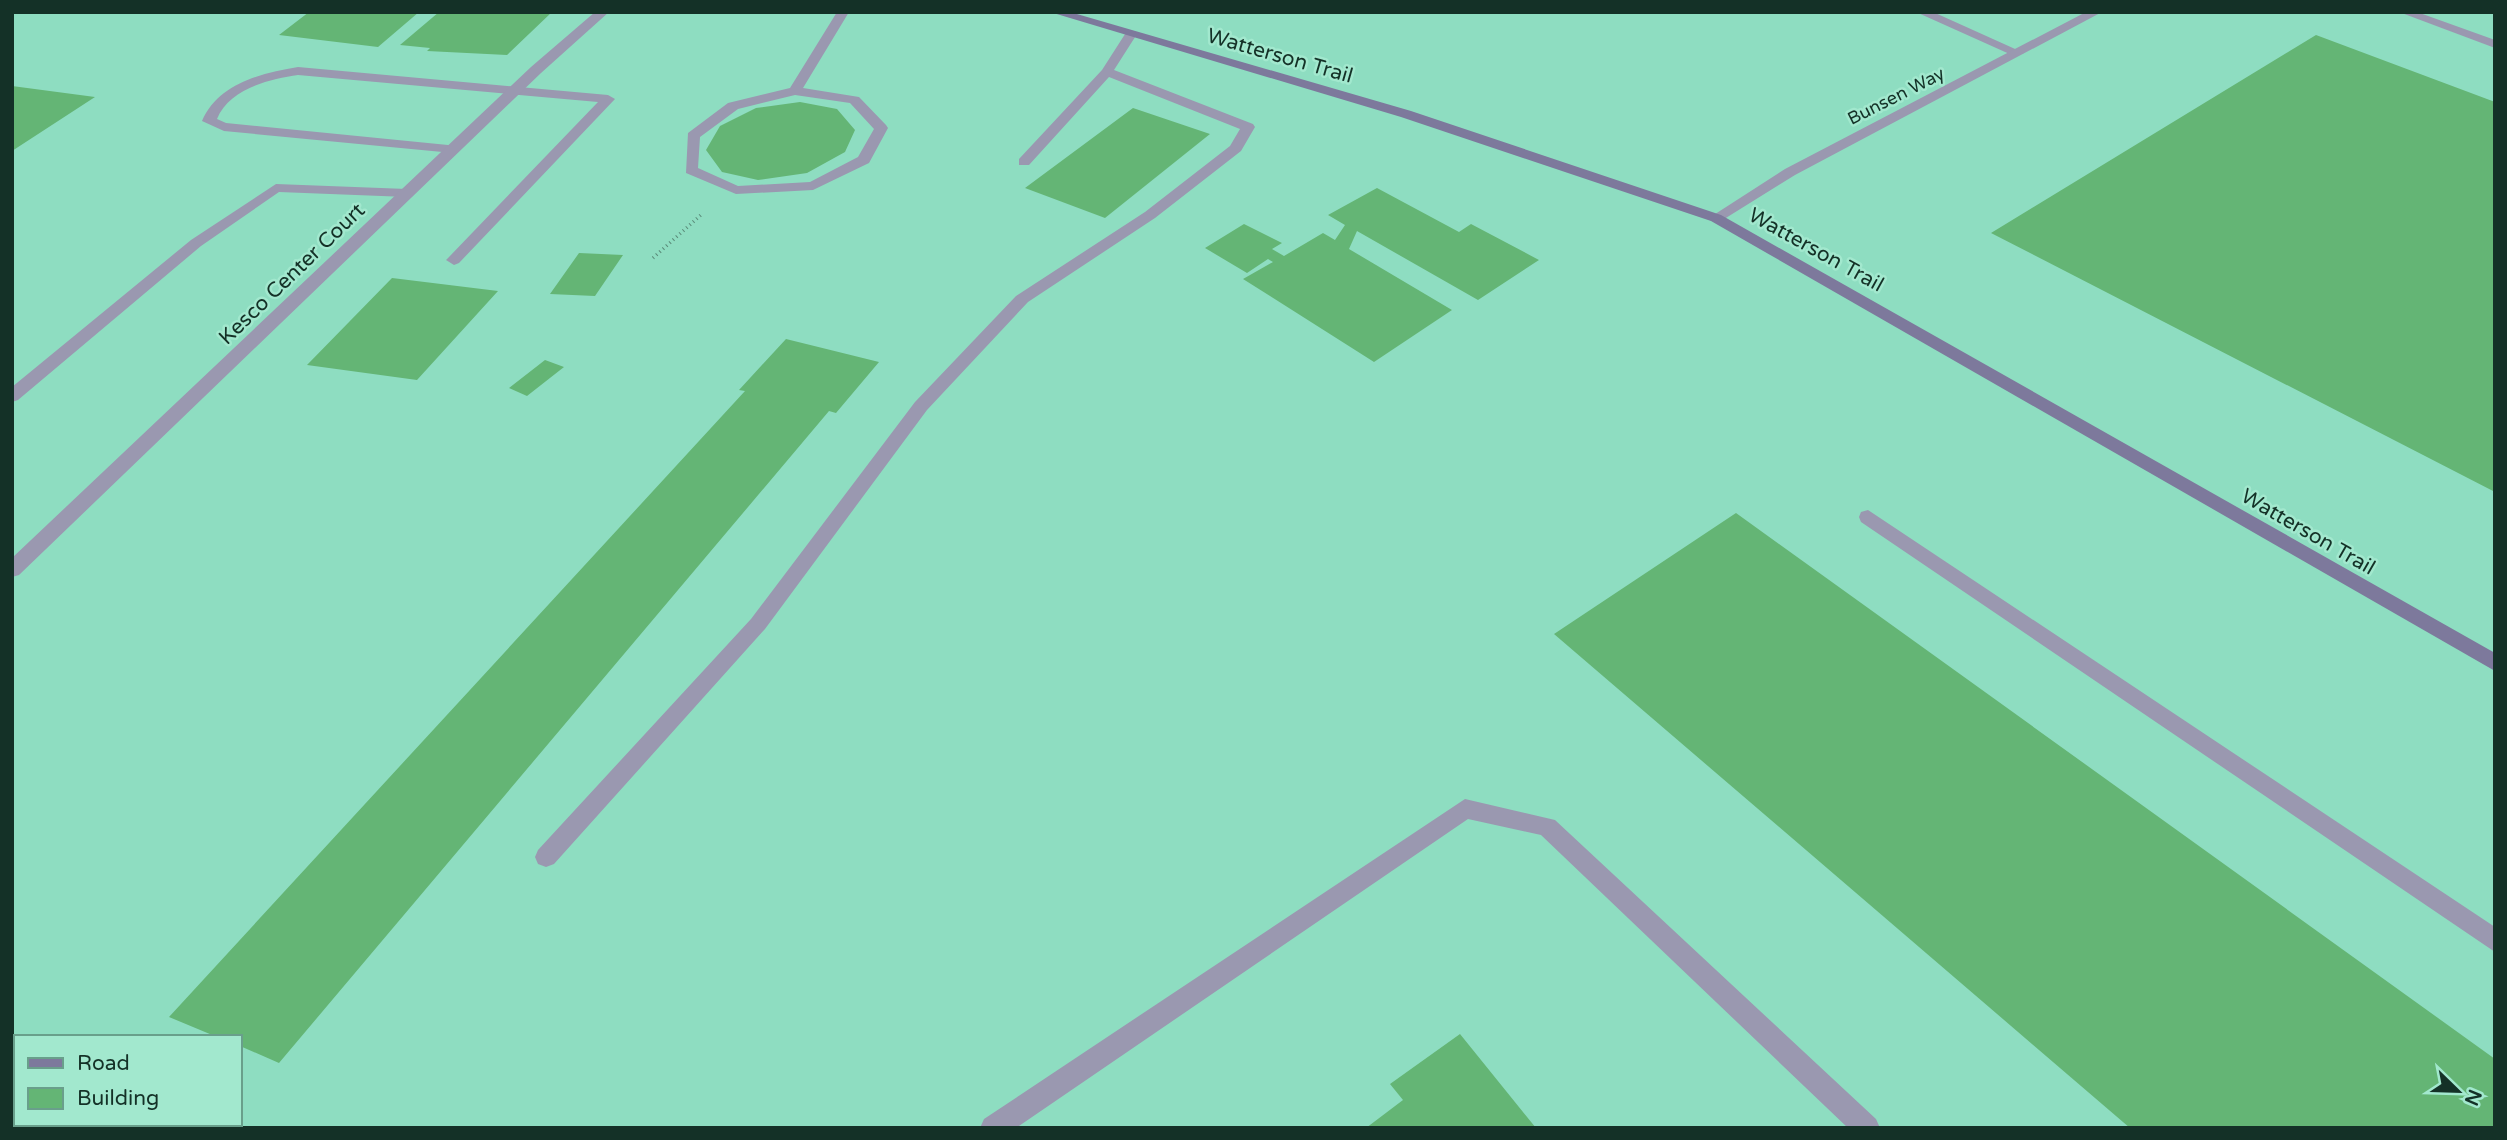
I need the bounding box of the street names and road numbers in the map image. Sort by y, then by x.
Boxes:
street label: Watterson Trail [1204,23,1356,89]
street label: Bunsen Way [1844,62,1948,130]
street label: Kesco Center Court [214,198,370,350]
street label: Watterson Trail [1744,203,1888,297]
street label: Watterson Trail [2236,483,2380,581]

